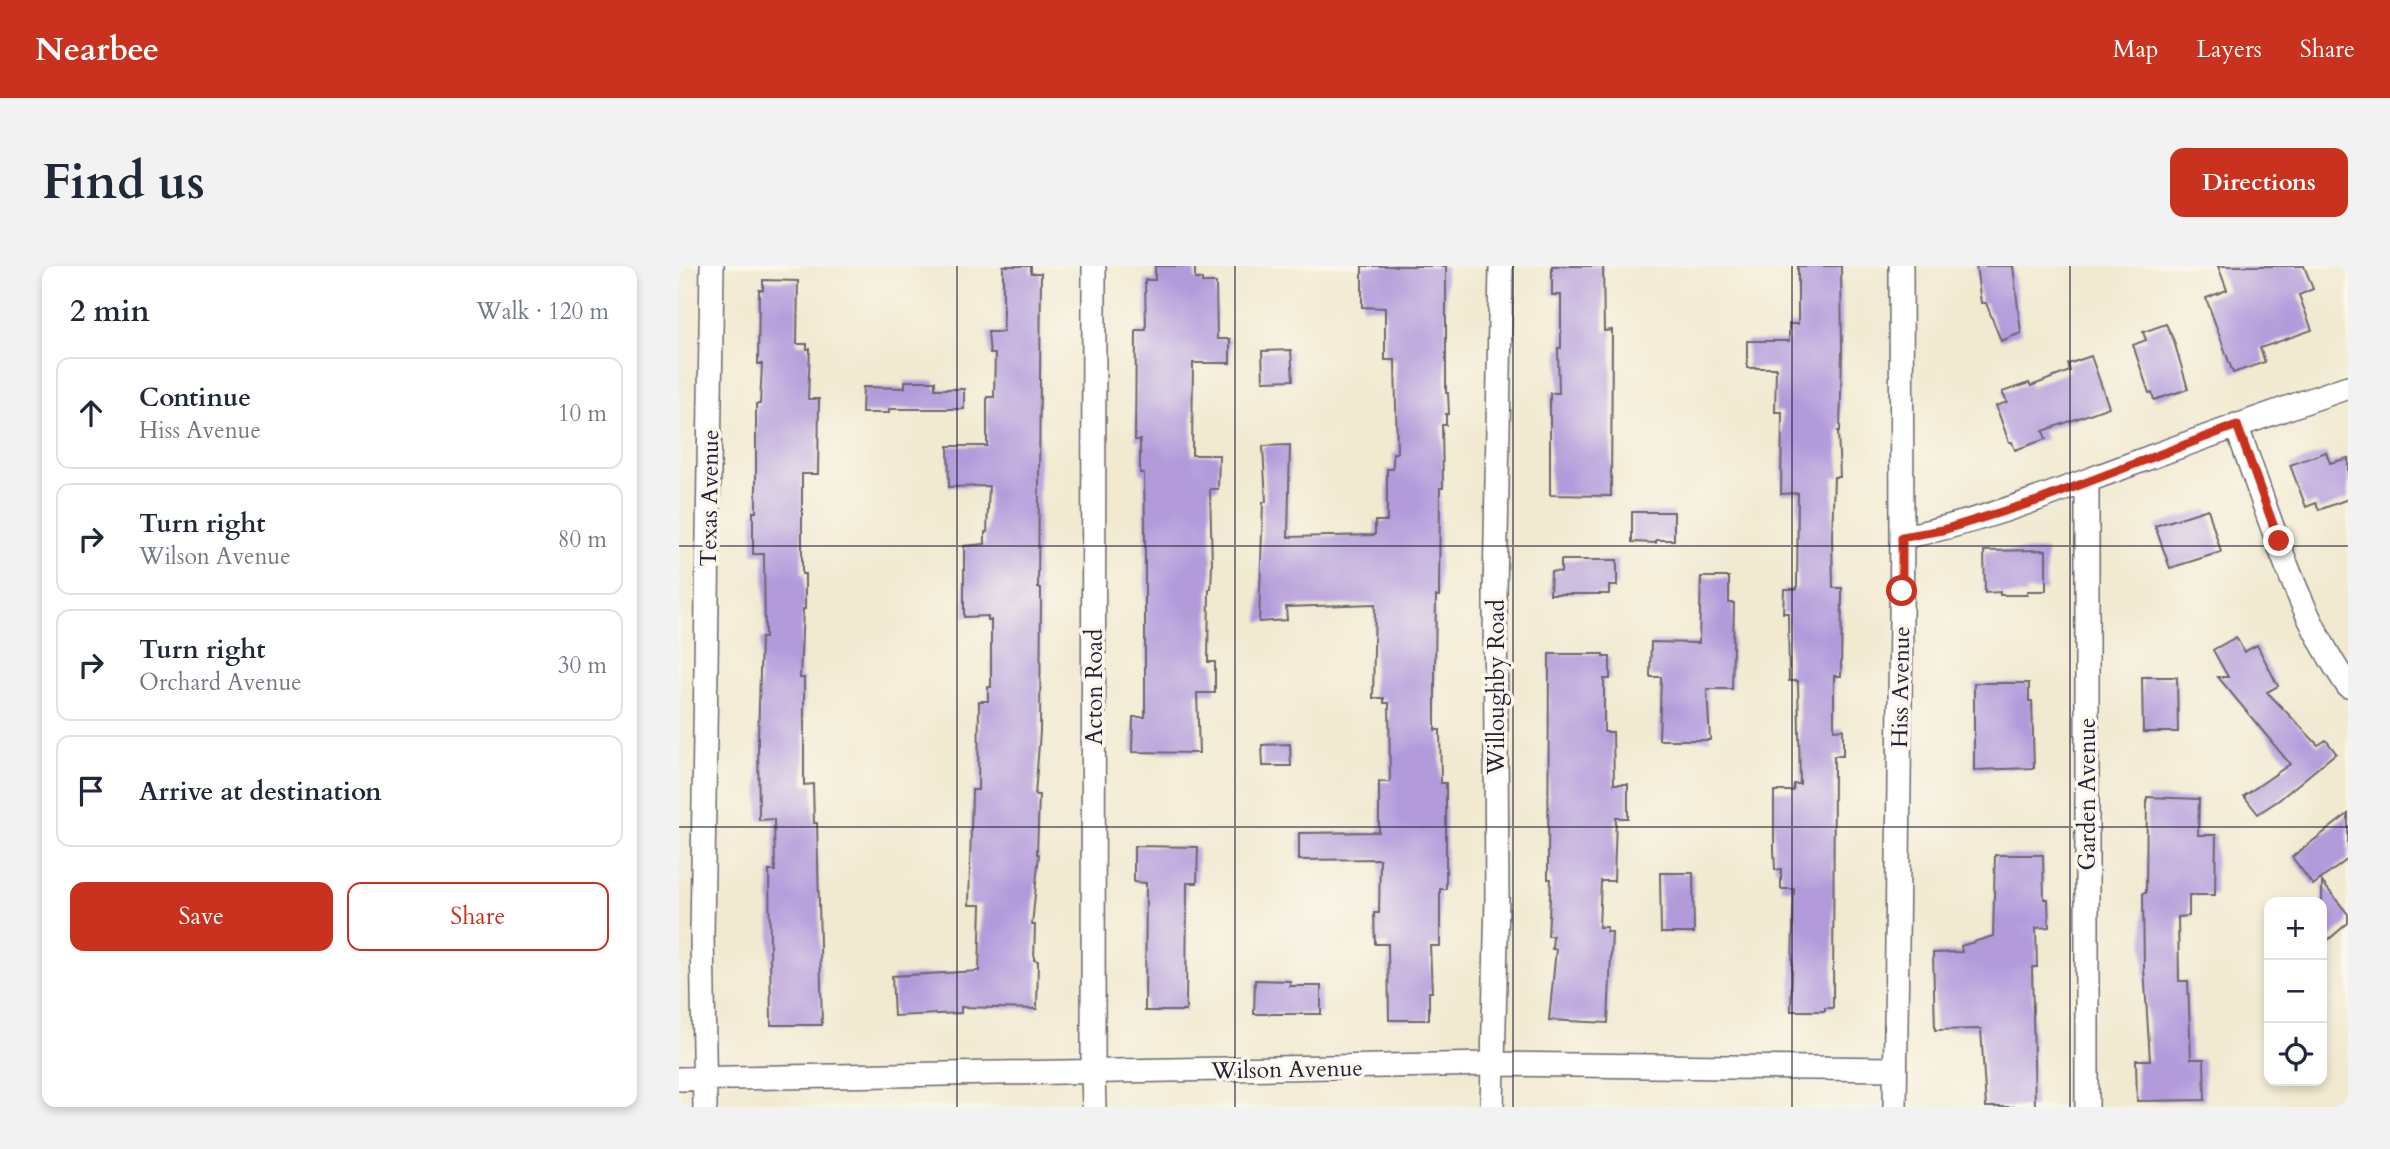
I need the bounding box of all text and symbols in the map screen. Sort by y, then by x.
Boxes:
text: Nearbee [35,27,159,72]
text: Map [2113,33,2159,66]
text: Layers [2197,33,2262,66]
text: Share [2300,33,2355,66]
button: Directions [2170,148,2348,217]
text: Find us [42,149,205,216]
text: 2 min [70,291,150,332]
text: Walk · 120 m [476,296,609,327]
text: Continue [139,380,251,415]
icon: ahead [72,394,110,432]
text: 10 m [558,398,607,429]
text: Hiss Avenue [139,415,261,446]
street label: Texas Avenue [693,429,726,567]
text: Turn right [139,506,266,541]
icon: right [72,520,110,558]
text: 80 m [558,524,607,555]
route end [2263,525,2294,556]
text: Wilson Avenue [139,541,291,572]
route start [1886,575,1917,606]
street label: Willoughby Road [1481,599,1512,776]
street label: Hiss Avenue [1884,626,1917,748]
street label: Acton Road [1079,628,1110,745]
text: Turn right [139,632,266,667]
icon: right [72,646,110,684]
text: 30 m [558,650,607,681]
text: Orchard Avenue [139,667,302,698]
street label: Garden Avenue [2072,717,2103,871]
icon: arrive [72,772,110,810]
text: Arrive at destination [139,774,382,809]
button: Save [70,882,333,951]
button: Share [347,882,609,951]
map controls [2264,897,2327,1086]
button: + [2264,897,2327,960]
button: − [2264,960,2327,1023]
button: locate [2264,1023,2327,1086]
street label: Wilson Avenue [1210,1053,1363,1086]

